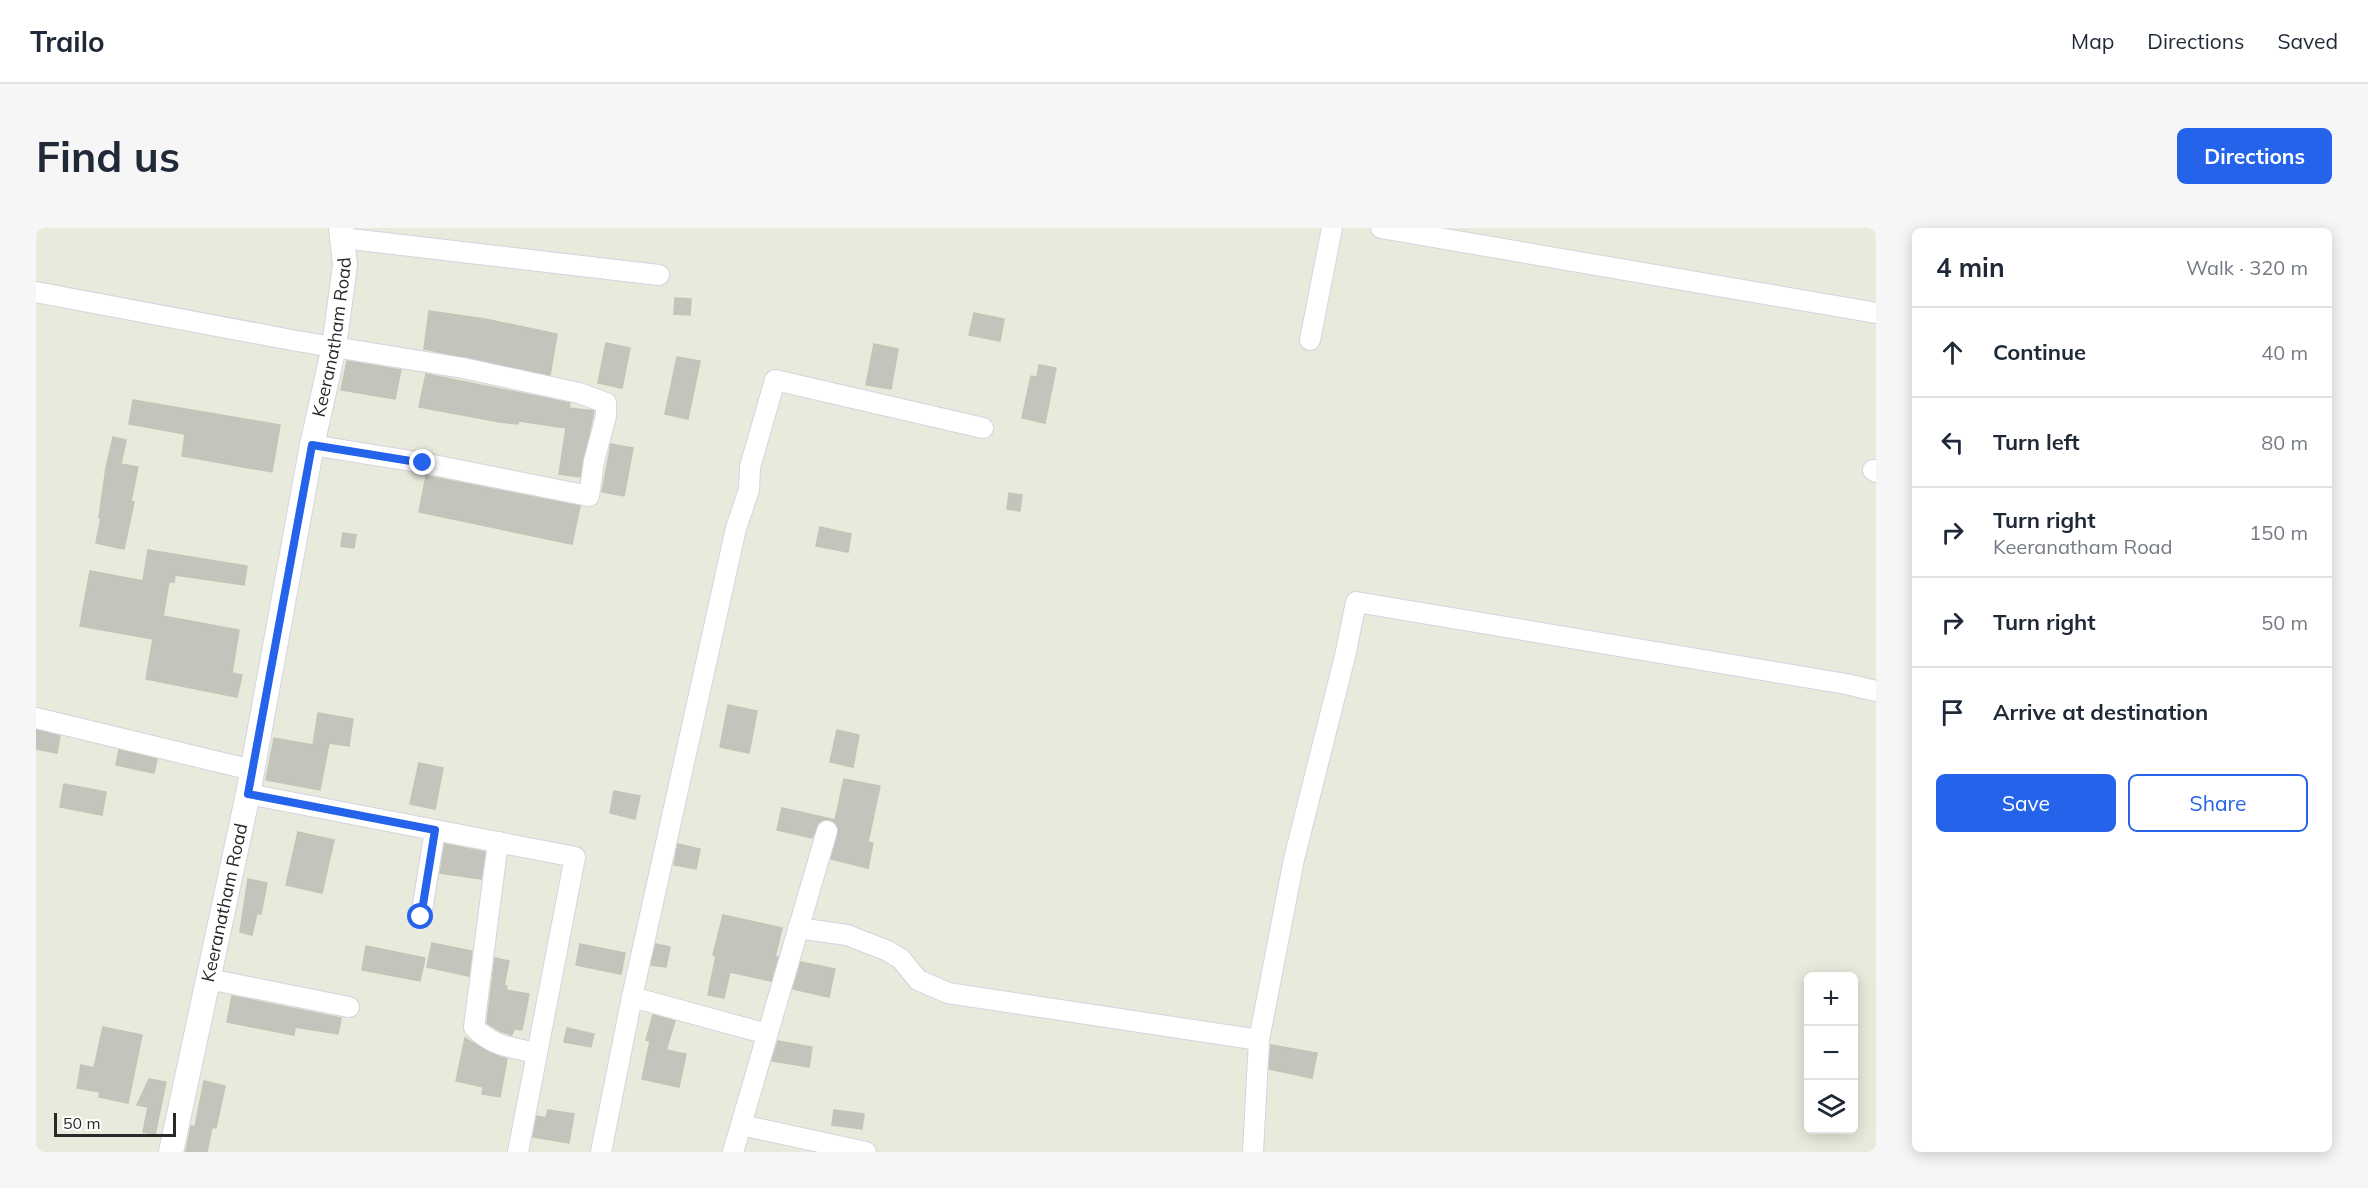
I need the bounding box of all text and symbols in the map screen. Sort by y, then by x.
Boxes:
text: Trailo [30,24,105,59]
text: Map [2071,28,2114,54]
text: Directions [2147,28,2244,54]
text: Saved [2277,28,2338,54]
button: Directions [2177,128,2332,184]
text: Find us [36,130,180,183]
text: 4 min [1936,251,2005,284]
text: Walk · 320 m [2186,255,2308,280]
street label: Keeranatham Road [307,256,356,419]
icon: ahead [1936,336,1969,369]
text: Continue [1993,338,2086,366]
text: 40 m [2261,340,2308,365]
icon: left [1936,426,1969,459]
text: Turn left [1993,428,2080,456]
text: 80 m [2261,430,2308,455]
route end [409,449,435,475]
text: Turn right [1993,506,2096,534]
icon: right [1936,516,1969,549]
text: 150 m [2249,520,2308,545]
text: Keeranatham Road [1993,534,2173,559]
icon: right [1936,606,1969,639]
text: Turn right [1993,608,2096,636]
text: 50 m [2261,610,2308,635]
icon: arrive [1936,696,1969,729]
text: Arrive at destination [1993,698,2208,726]
button: Save [1936,774,2116,832]
button: Share [2128,774,2308,832]
street label: Keeranatham Road [196,821,252,984]
route start [407,903,433,929]
map controls [1804,972,1858,1134]
button: + [1804,972,1858,1026]
button: − [1804,1026,1858,1080]
button: layers [1804,1080,1858,1134]
scale bar [54,1110,176,1138]
text: 50 m [63,1113,100,1133]

